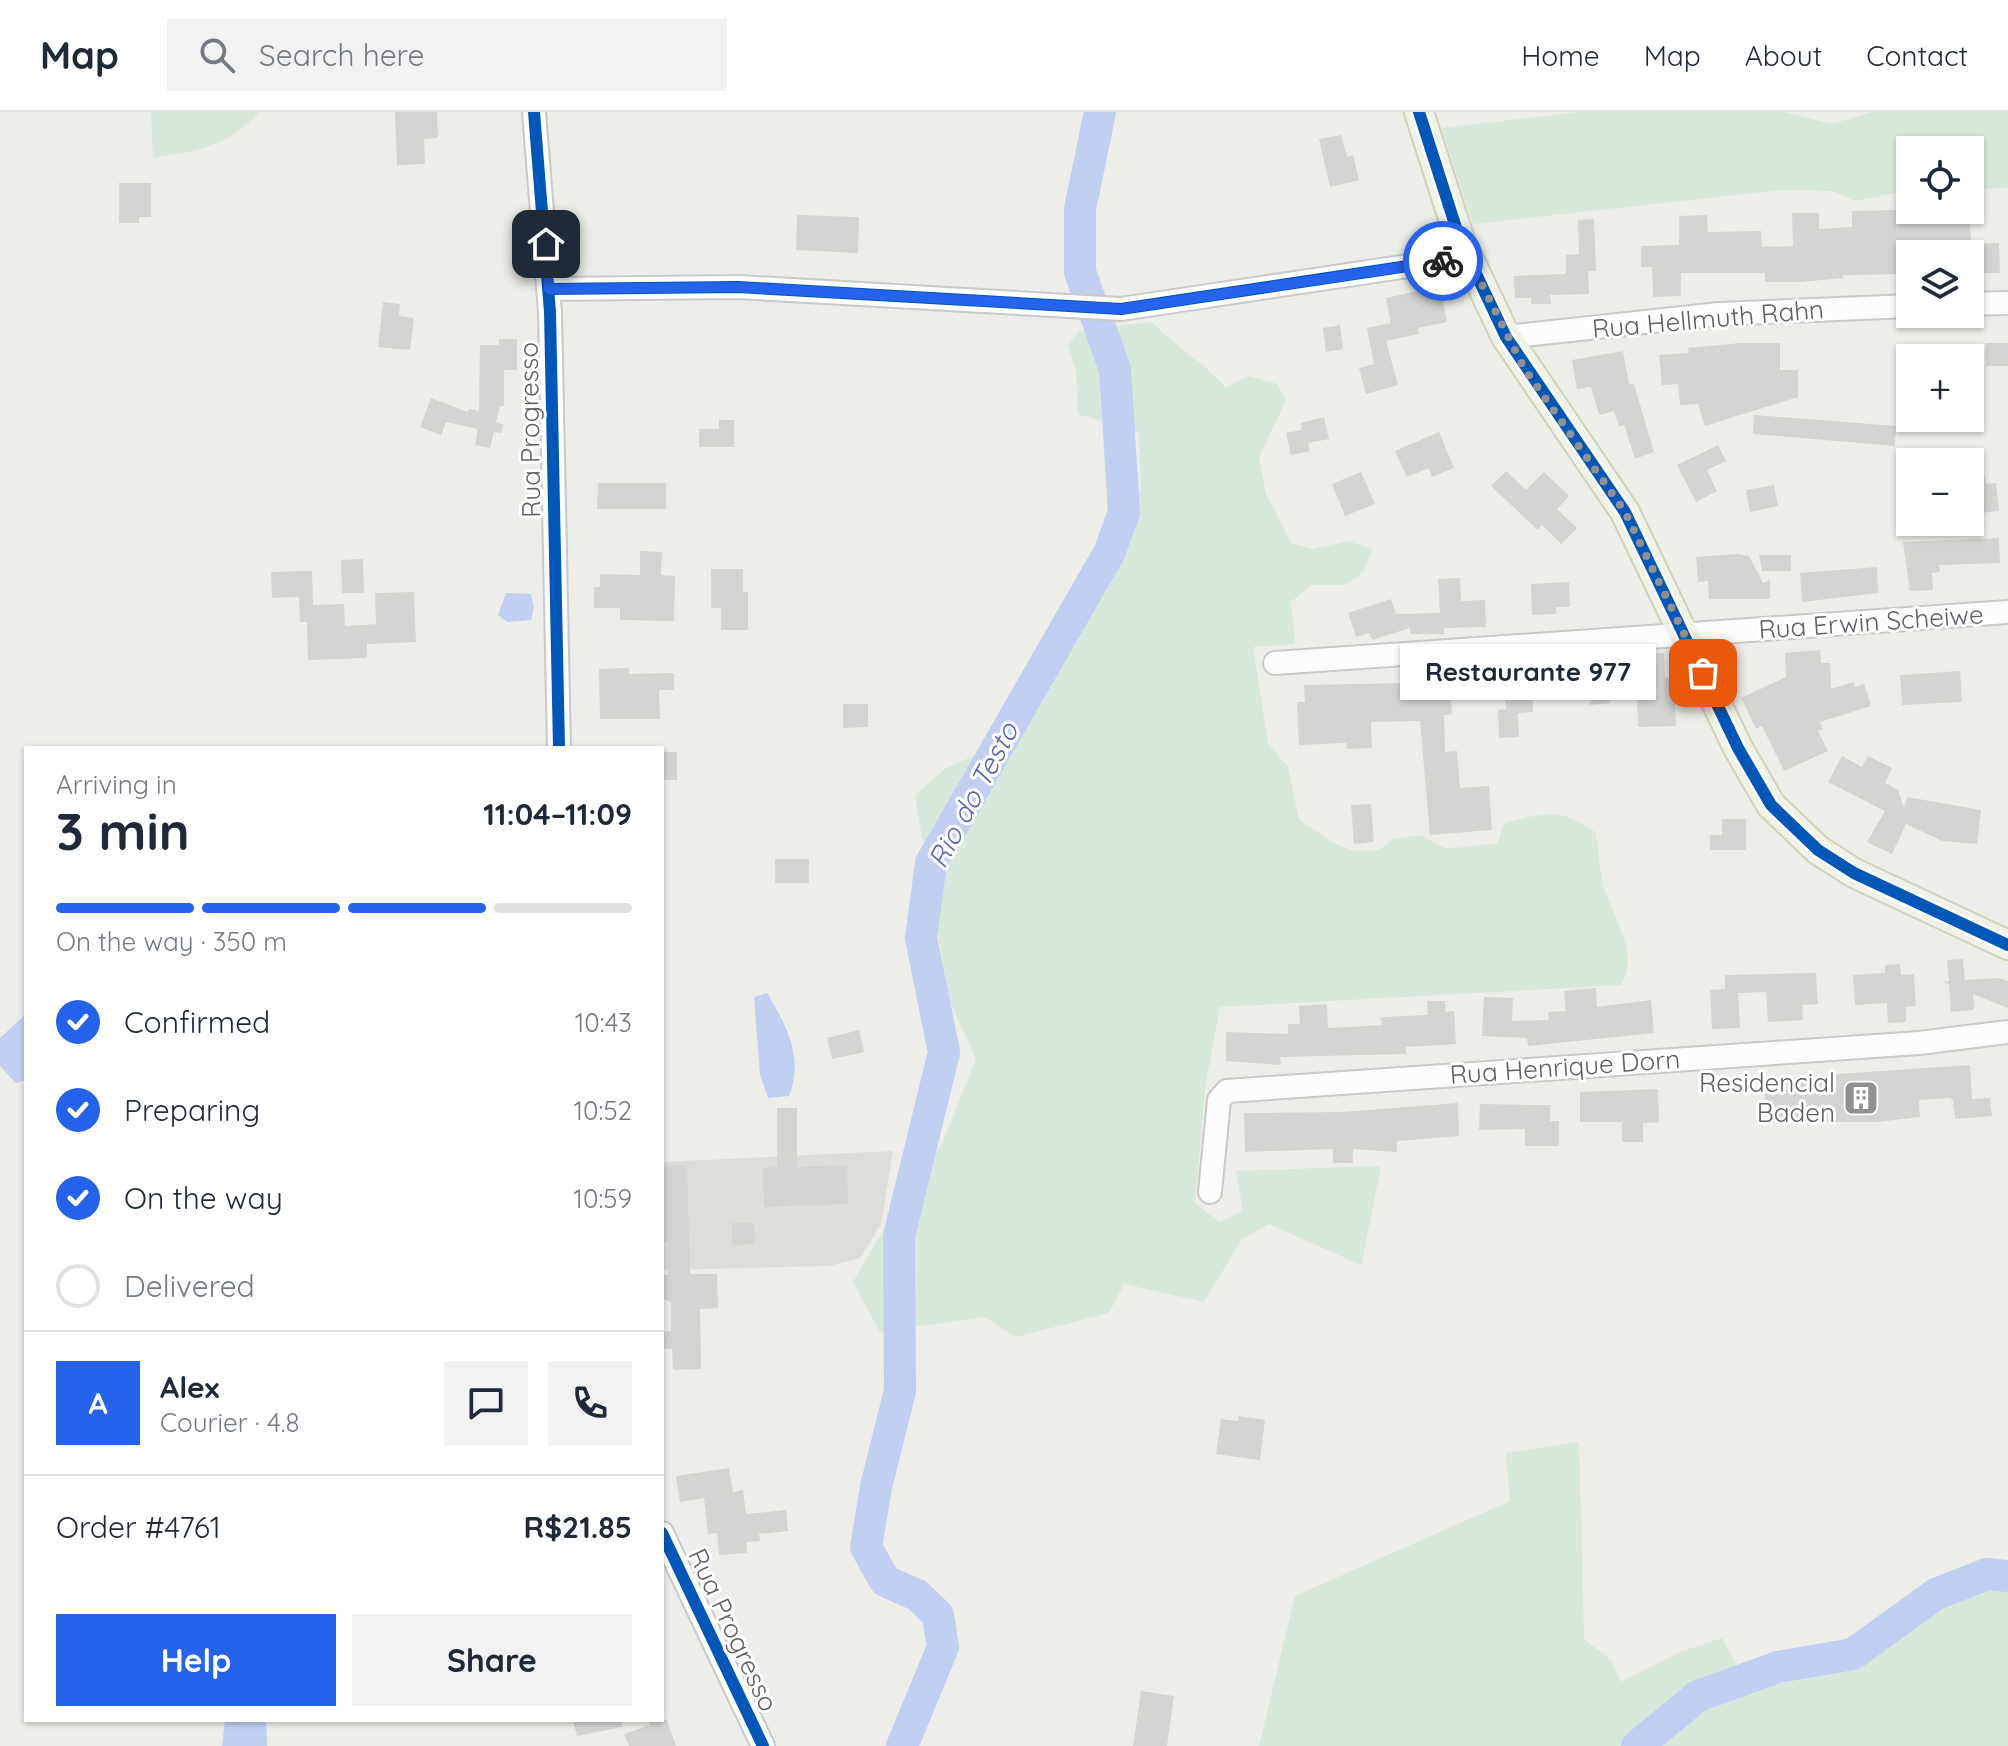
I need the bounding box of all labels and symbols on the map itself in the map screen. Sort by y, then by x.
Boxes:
pin [512,210,580,278]
courier [1403,221,1483,301]
street label: Rua Hellmuth Rahn [1591,292,1825,345]
street label: Rua Progresso [511,342,548,518]
street label: Rua Erwin Scheiwe [1757,597,1985,646]
pin [1669,639,1737,707]
callout: Restaurante 977 [1399,645,1655,701]
water label: Rio do Testo [920,715,1026,873]
street label: Rua Henrique Dorn [1449,1042,1681,1091]
place label: Residencial Baden [1699,1066,1835,1129]
building icon: Residencial Baden [1842,1079,1880,1117]
street label: Rua Progresso [681,1543,786,1716]

